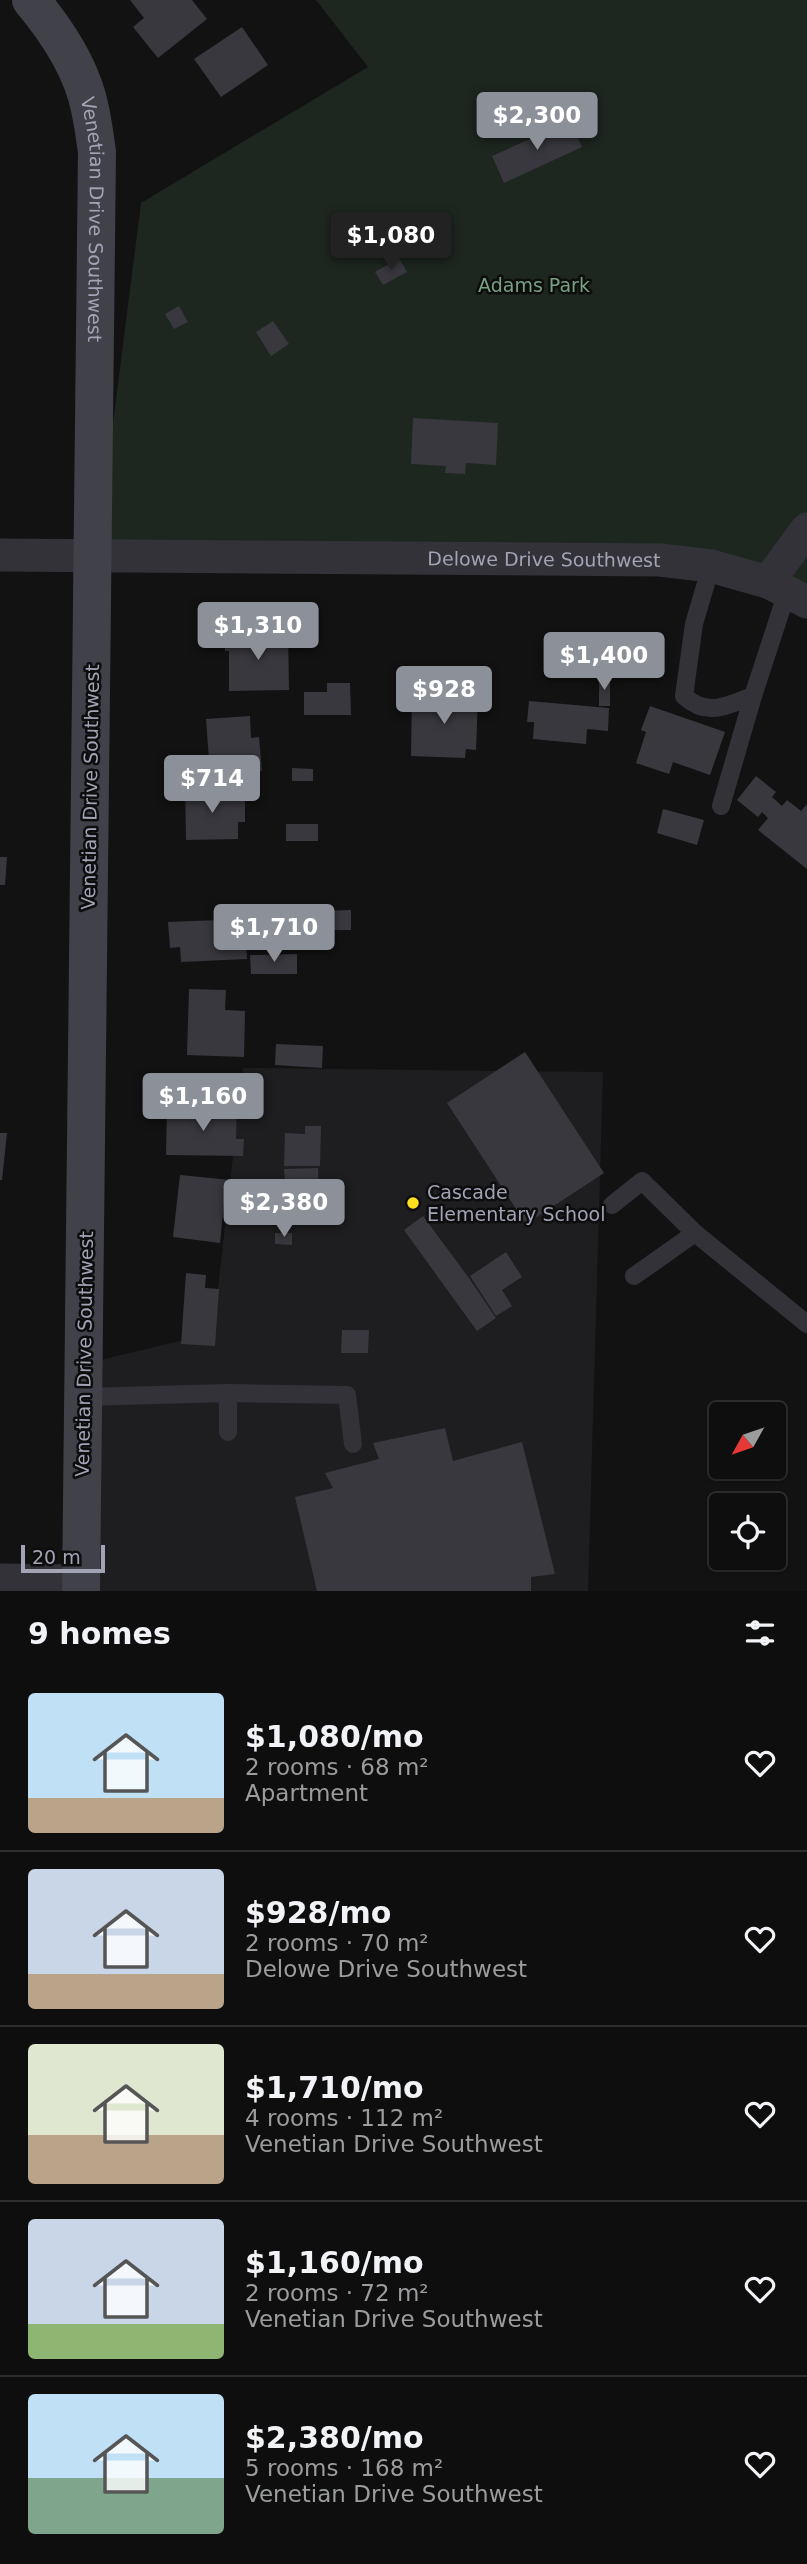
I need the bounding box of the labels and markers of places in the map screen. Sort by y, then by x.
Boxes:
pin: $2,300 [480,92,594,152]
pin: $1,080 [334,212,448,272]
pin: $1,310 [201,602,315,662]
pin: $1,400 [547,632,661,692]
pin: $928 [403,666,485,726]
pin: $714 [171,756,253,815]
pin: $1,710 [217,904,331,964]
pin: $1,160 [146,1074,260,1133]
pin: $2,380 [227,1180,341,1239]
place label: Cascade Elementary School [427,1181,605,1225]
marker: Cascade Elementary School [405,1195,421,1211]

